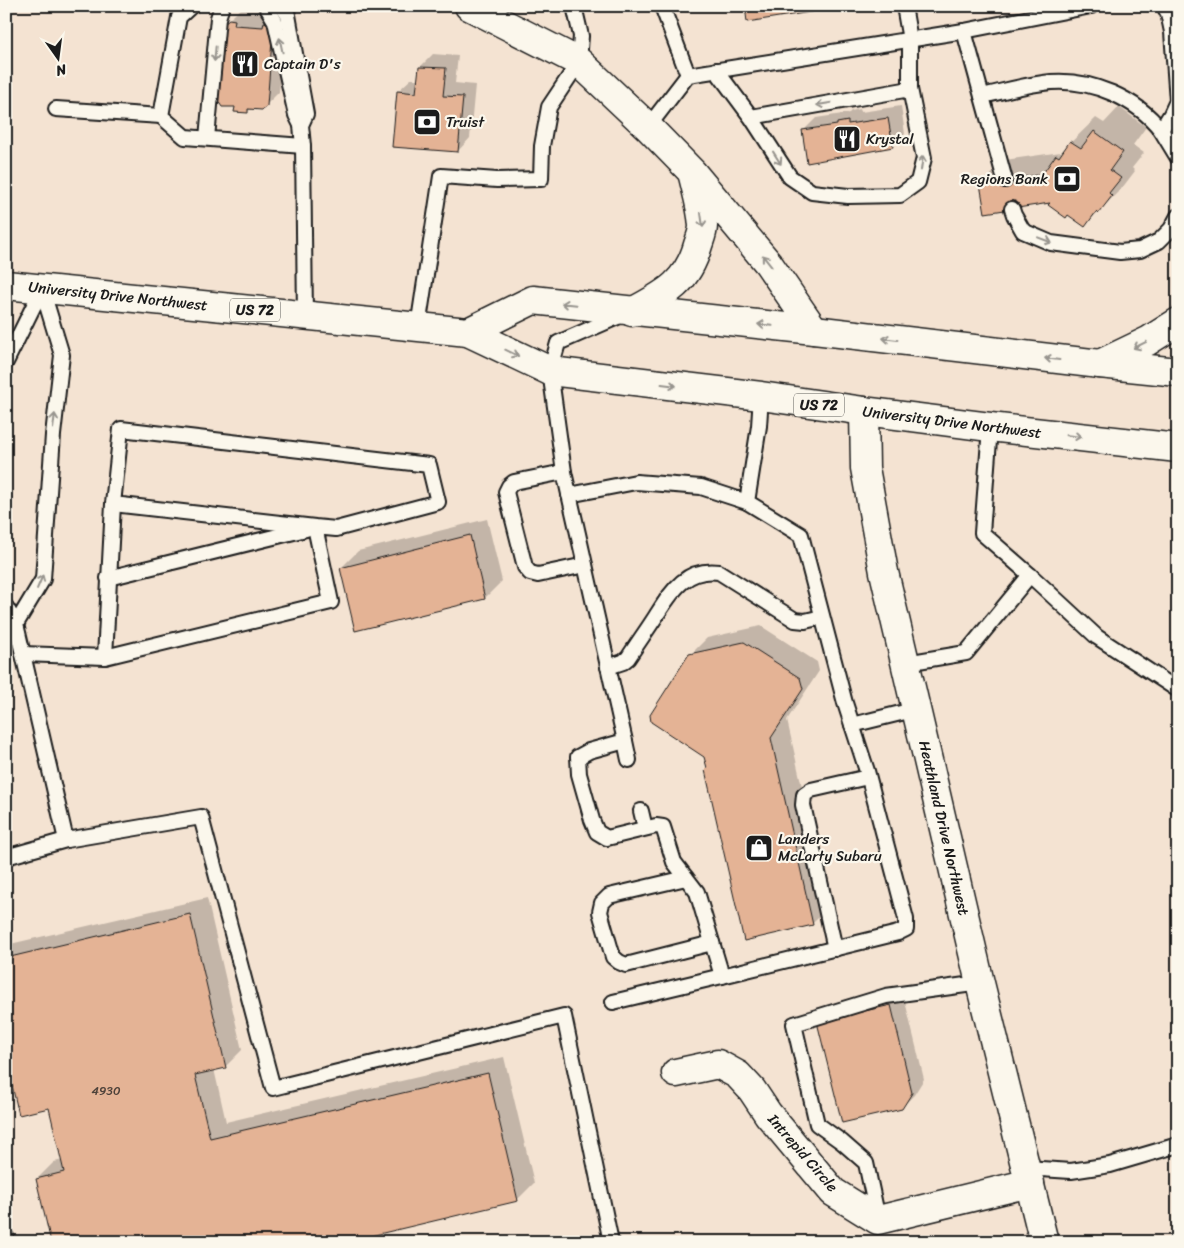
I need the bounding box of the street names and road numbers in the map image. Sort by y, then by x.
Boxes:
street label: University Drive Northwest [27,274,209,318]
road number: US 72 [230,298,280,322]
road number: US 72 [794,394,844,416]
street label: University Drive Northwest [861,398,1043,446]
street label: Heathland Drive Northwest [911,738,977,918]
street label: Intrepid Circle [761,1107,845,1199]

